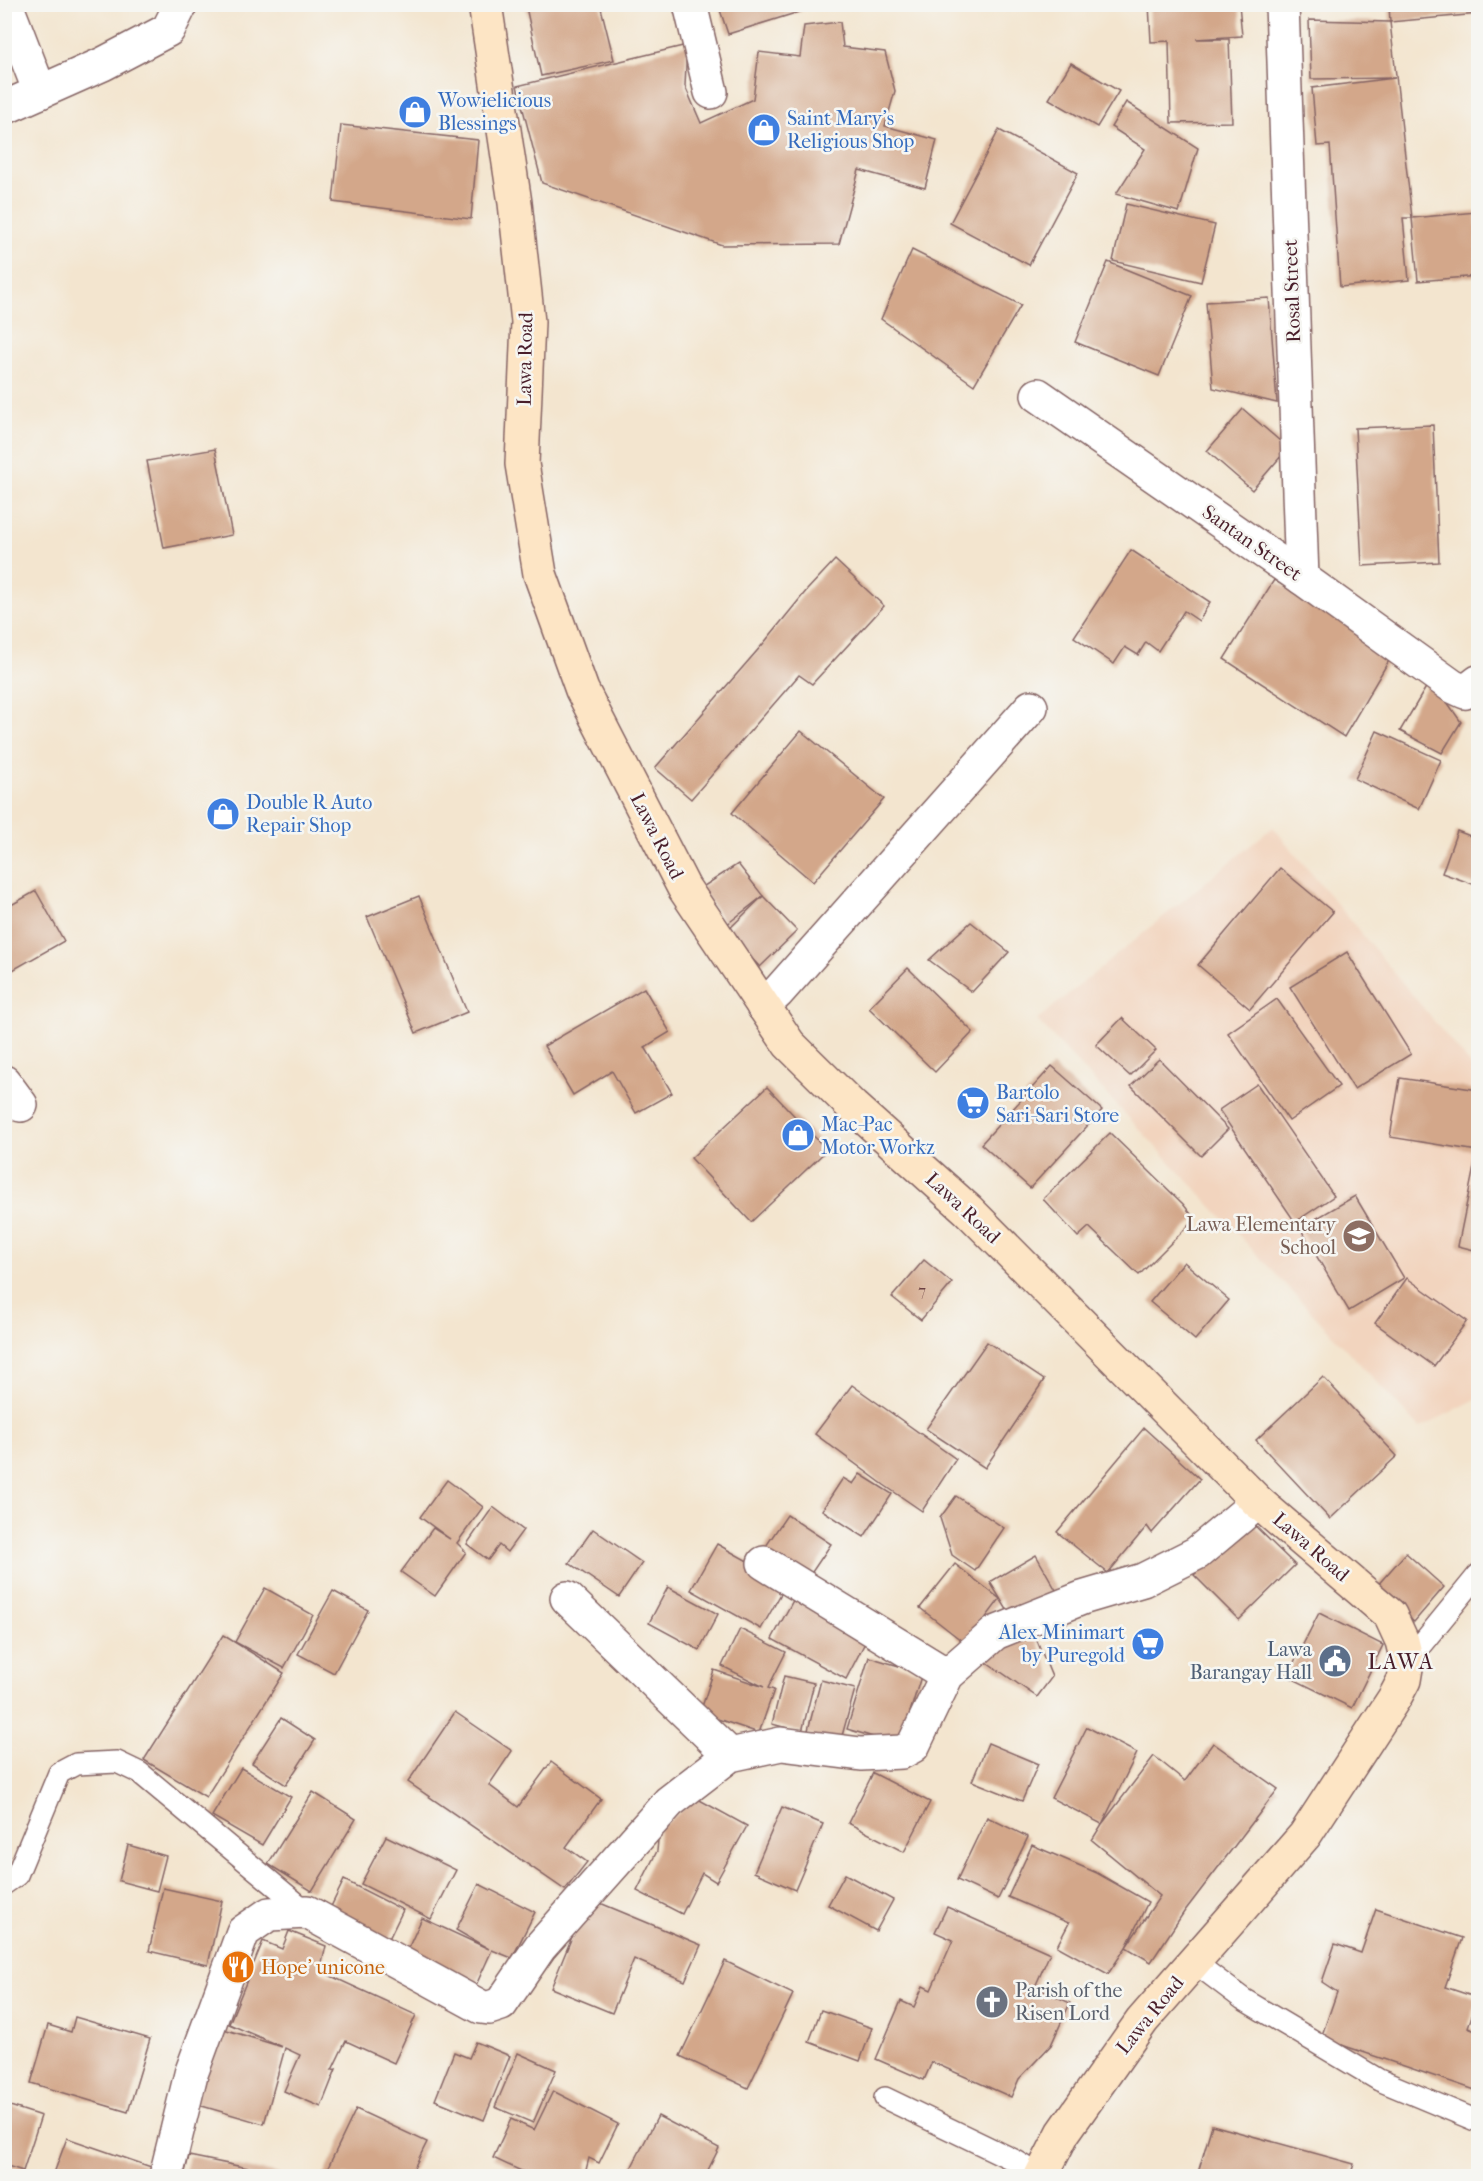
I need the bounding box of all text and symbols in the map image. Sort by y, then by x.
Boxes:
place label: Wowielicious Blessings [437,89,551,135]
shop icon: Wowielicious Blessings [397,94,433,130]
place label: Saint Mary's Religious Shop [787,107,915,153]
shop icon: Saint Mary's Religious Shop [746,112,782,148]
street label: Rosal Street [1279,239,1305,343]
street label: Lawa Road [513,311,537,406]
street label: Santan Street [1198,500,1306,586]
street label: Lawa Road [625,789,689,884]
place label: Double R Auto Repair Shop [246,791,372,837]
shop icon: Double R Auto Repair Shop [205,796,241,832]
place label: Bartolo Sari-Sari Store [996,1081,1119,1127]
supermarket icon: Bartolo Sari-Sari Store [955,1085,991,1121]
place label: Mac-Pac Motor Workz [821,1113,935,1159]
shop icon: Mac-Pac Motor Workz [780,1117,816,1153]
street label: Lawa Road [921,1168,1006,1249]
place label: Lawa Elementary School [1186,1213,1337,1259]
school or university icon: Lawa Elementary School [1341,1218,1377,1254]
house number: 7 [918,1281,926,1300]
street label: Lawa Road [1268,1508,1355,1587]
place label: Alex Minimart by Puregold [998,1621,1126,1667]
supermarket icon: Alex Minimart by Puregold [1130,1626,1166,1662]
place label: Lawa Barangay Hall [1190,1638,1313,1684]
public building icon: Lawa Barangay Hall [1317,1643,1353,1679]
district label: LAWA [1368,1649,1434,1675]
restaurant icon: Hope' unicone [220,1949,256,1985]
place label: Hope' unicone [261,1956,385,1979]
street label: Lawa Road [1112,1970,1189,2059]
place label: Parish of the Risen Lord [1015,1979,1123,2025]
church icon: Parish of the Risen Lord [974,1984,1010,2020]

